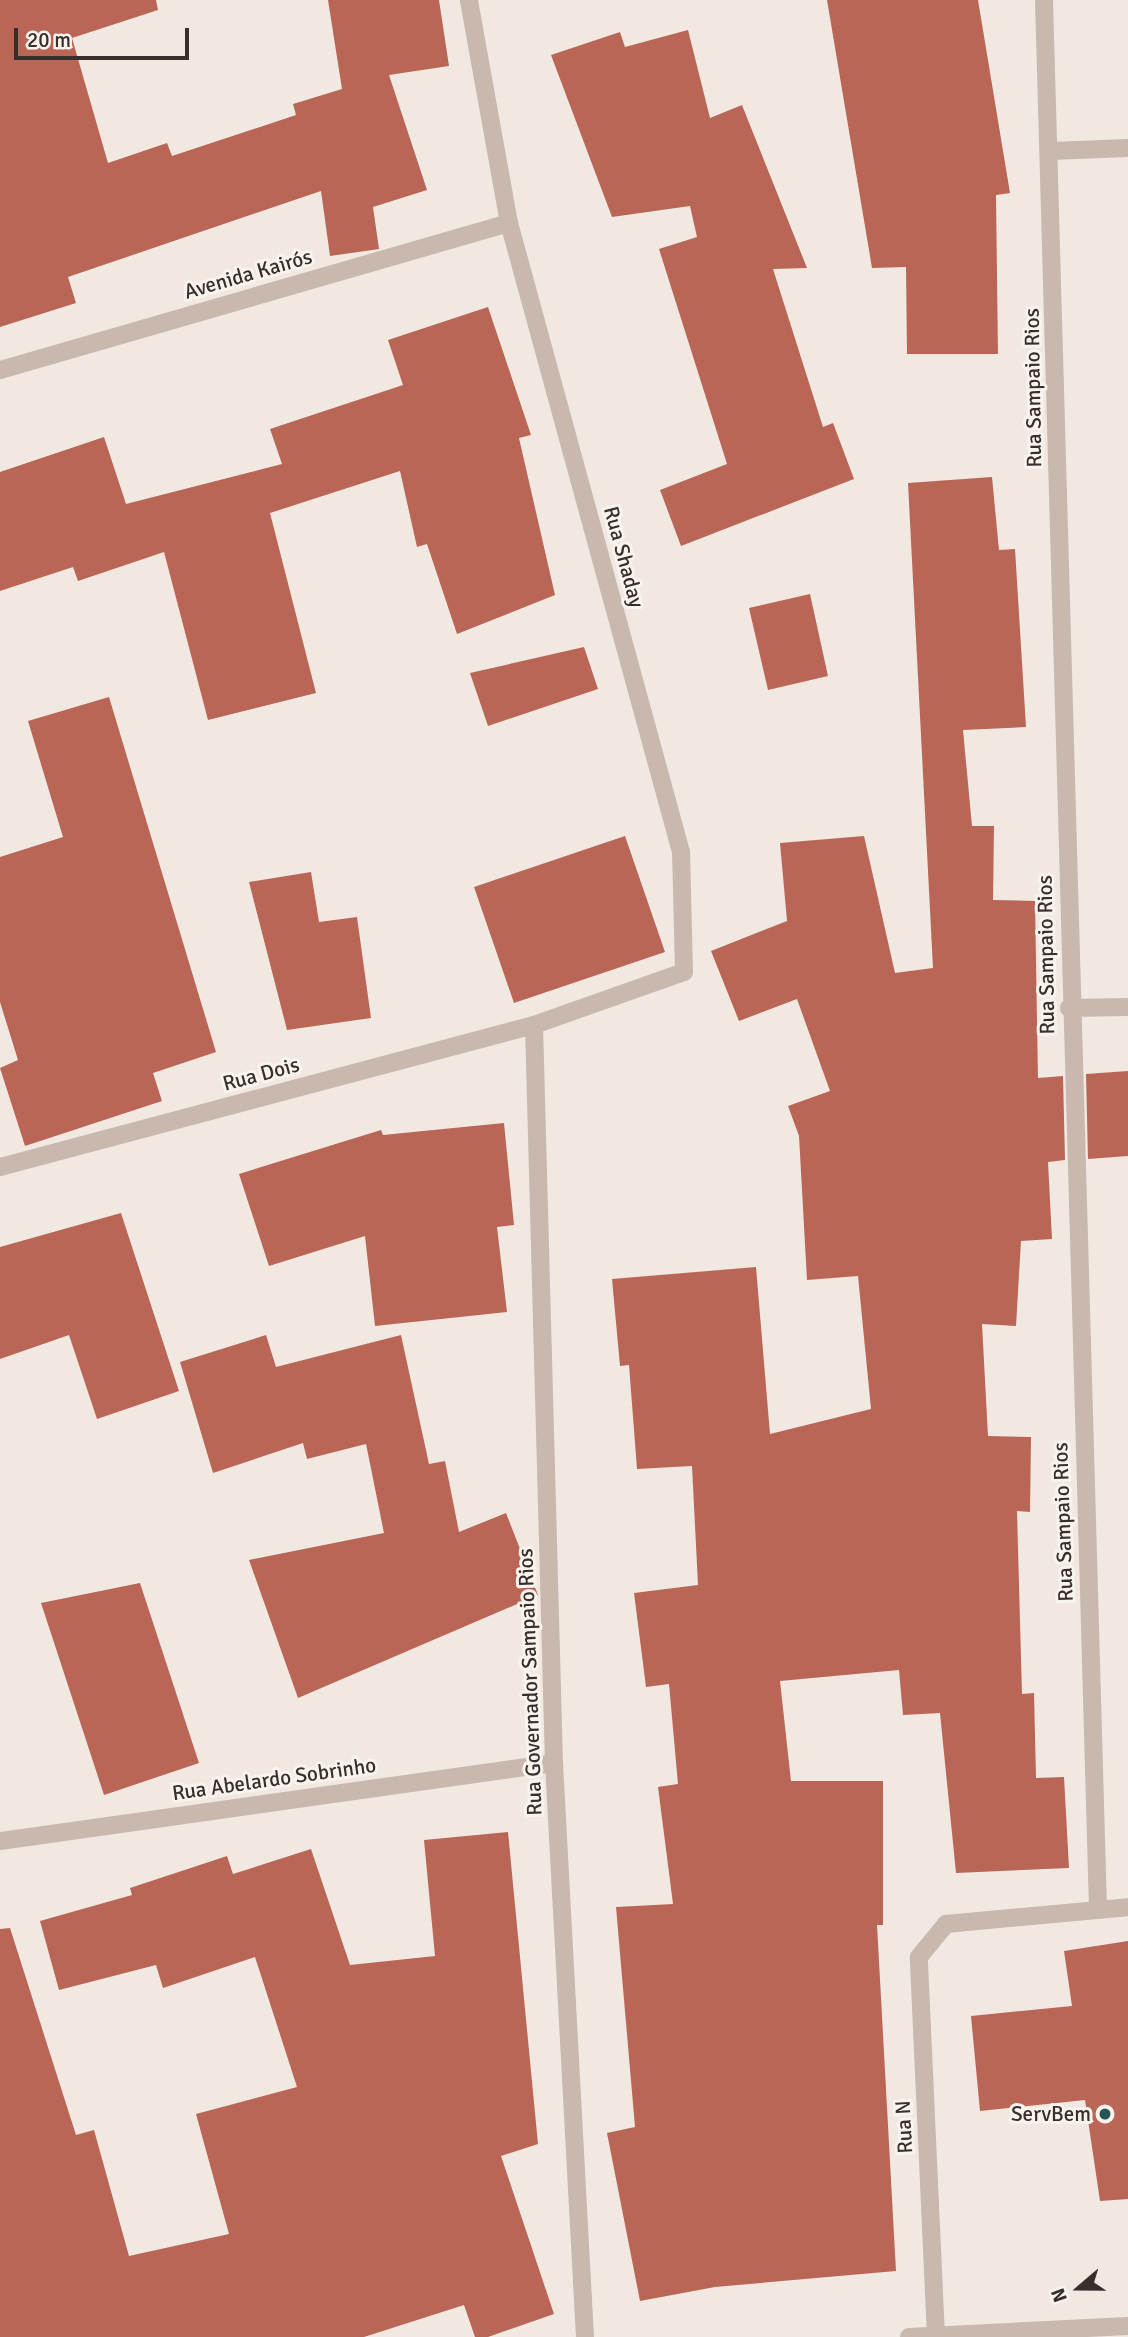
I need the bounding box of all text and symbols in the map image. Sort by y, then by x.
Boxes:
scale bar [18,14,192,58]
text: 20 m [27,27,71,53]
street label: Avenida Kairós [181,244,315,304]
street label: Rua Sampaio Rios [1019,308,1047,468]
street label: Rua Shaday [598,504,650,610]
street label: Rua Sampaio Rios [1032,875,1060,1035]
street label: Rua Dois [220,1052,302,1096]
street label: Rua Sampaio Rios [1048,1442,1078,1602]
street label: Rua Governador Sampaio Rios [513,1548,547,1816]
street label: Rua Abelardo Sobrinho [170,1752,378,1806]
street label: Rua N [890,2100,918,2154]
place label: ServBem [1011,2101,1091,2127]
marker: ServBem [1097,2106,1113,2122]
north arrow [1044,2253,1114,2323]
text: N [1046,2285,1073,2305]

